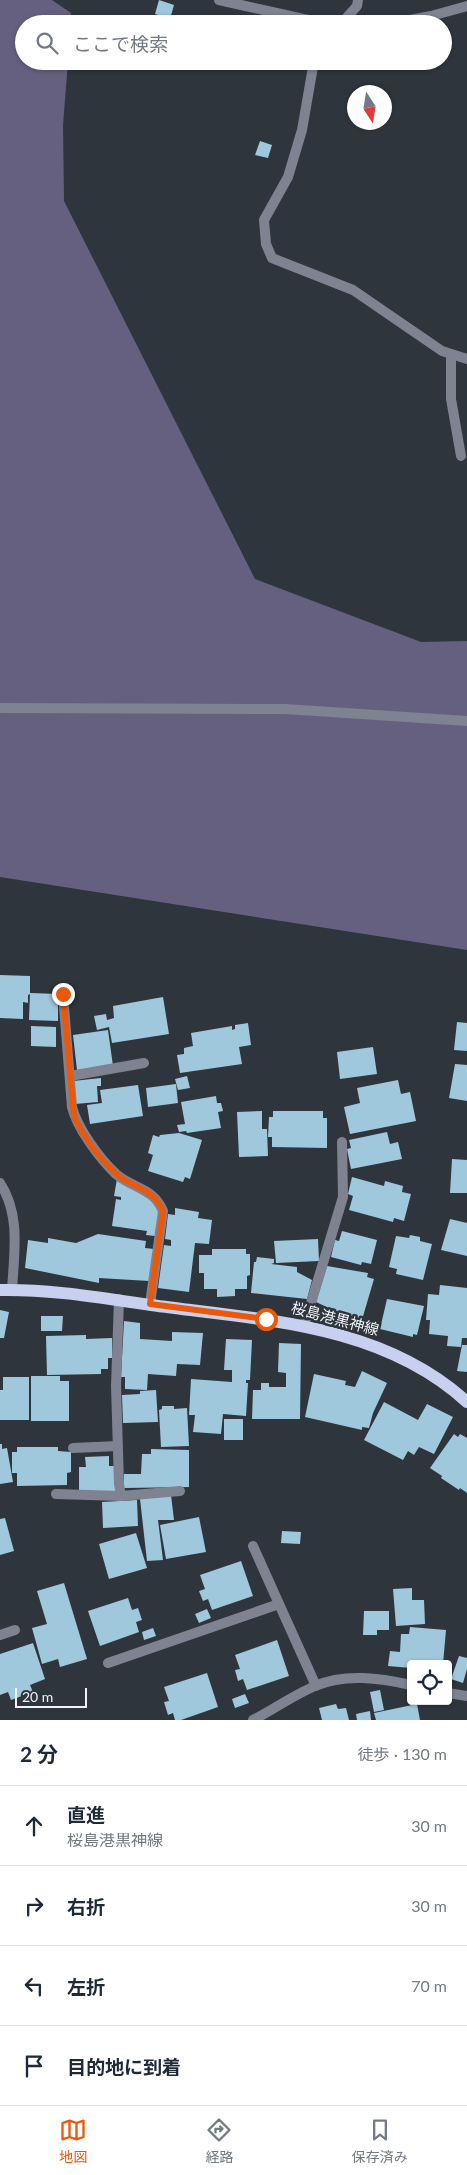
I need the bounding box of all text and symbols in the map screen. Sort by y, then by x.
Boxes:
search box [15,15,452,70]
icon: search [33,29,61,57]
text: ここで検索 [73,32,168,55]
north arrow [347,85,392,130]
route end [52,983,75,1006]
street label: 桜島港黒神線 [289,1298,381,1338]
route start [255,1308,278,1331]
map controls [407,1660,452,1705]
button: locate [407,1660,452,1705]
scale bar [15,1685,88,1708]
text: 20 m [22,1688,53,1705]
text: 2 分 [20,1741,58,1766]
text: 徒歩 · 130 m [358,1744,447,1763]
text: 直進 [67,1803,105,1826]
icon: ahead [20,1812,48,1840]
text: 30 m [411,1816,447,1835]
text: 桜島港黒神線 [67,1830,163,1849]
icon: right [20,1892,48,1920]
text: 右折 [67,1895,105,1918]
text: 30 m [411,1896,447,1915]
icon: left [20,1972,48,2000]
text: 左折 [67,1975,105,1998]
text: 70 m [411,1976,447,1995]
icon: arrive [20,2052,48,2080]
text: 目的地に到着 [67,2055,181,2078]
tab: 地図 [59,2116,87,2166]
tab: 経路 [205,2116,233,2166]
tab: 保存済み [352,2116,408,2166]

